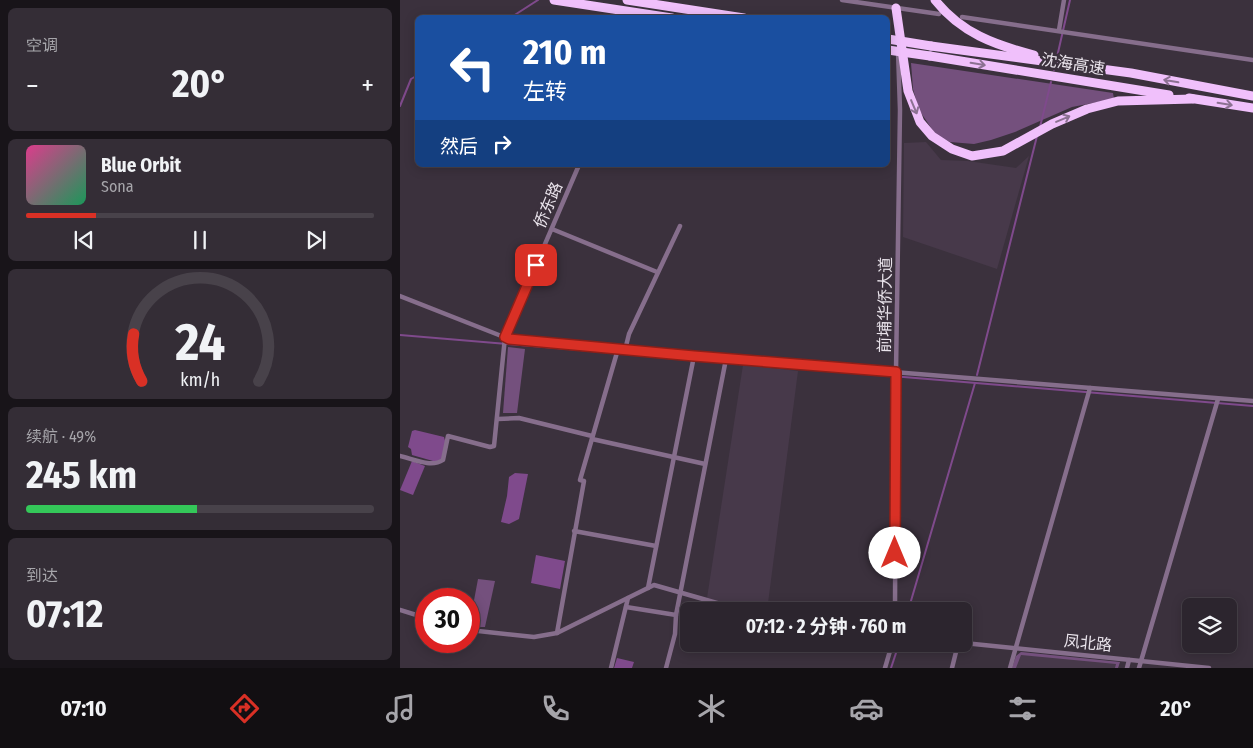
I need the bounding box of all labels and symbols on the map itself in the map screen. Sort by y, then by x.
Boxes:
street label: 沈海高速 [1040,50,1106,78]
one-way arrow [970,59,986,69]
one-way arrow [1163,75,1179,85]
one-way arrow [910,99,919,114]
one-way arrow [1216,99,1232,109]
one-way arrow [1055,114,1070,124]
street label: 侨东路 [530,179,566,231]
pin [515,244,557,286]
street label: 前埔华侨大道 [875,257,895,353]
position arrow [868,526,920,578]
speed limit sign: 30 [415,588,480,653]
street label: 凤北路 [1063,631,1113,655]

